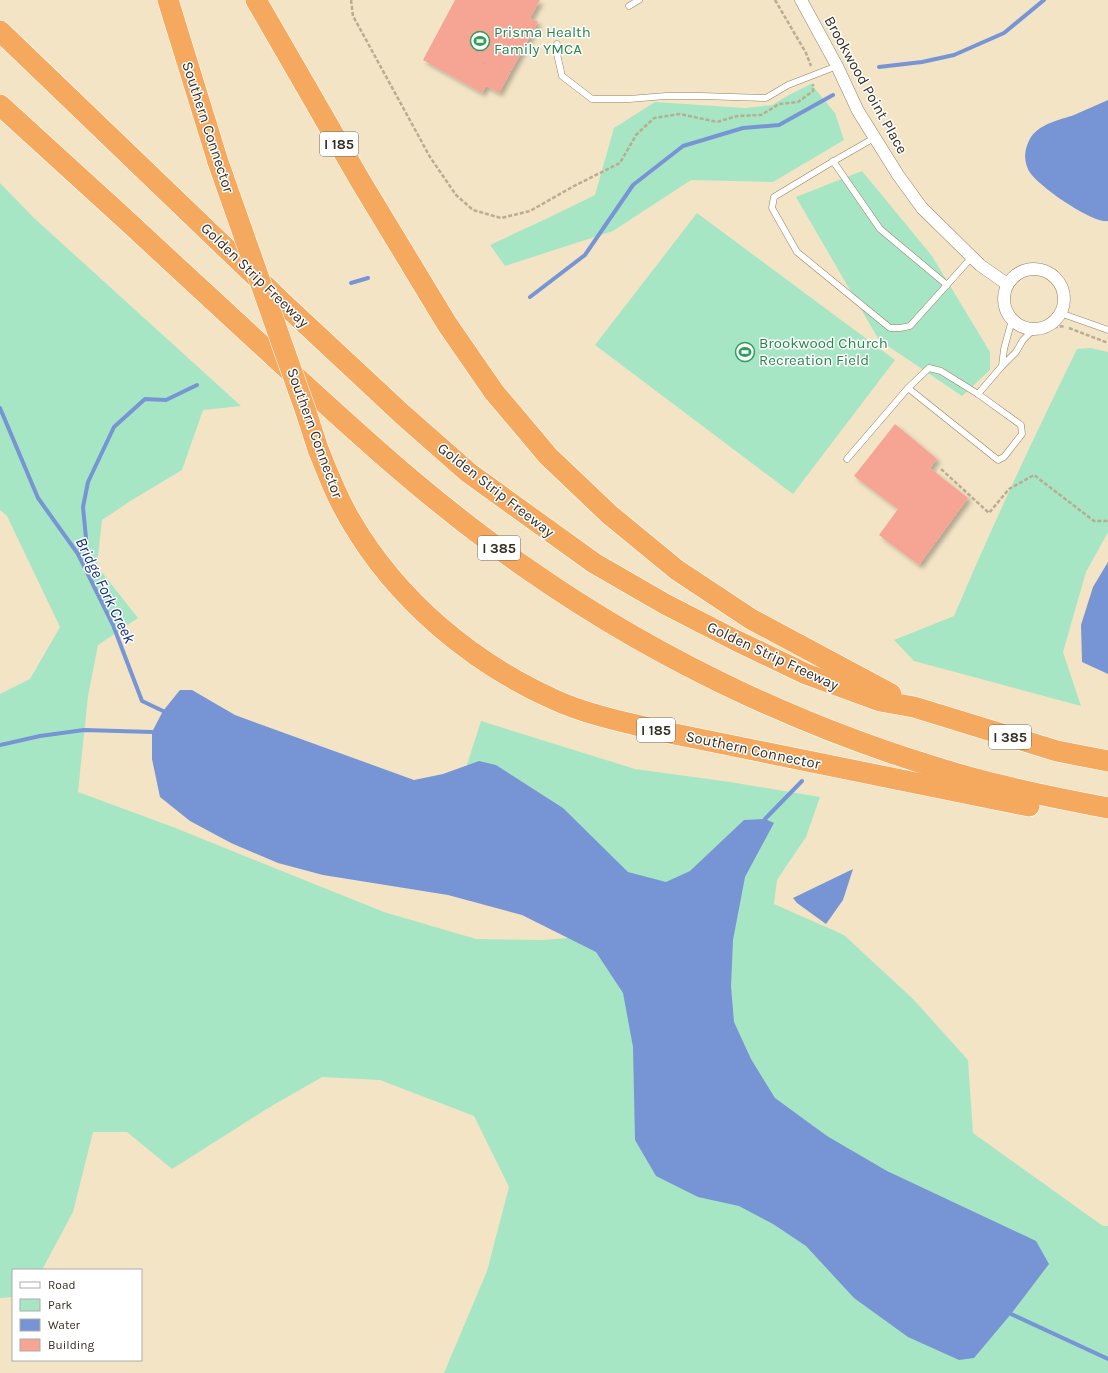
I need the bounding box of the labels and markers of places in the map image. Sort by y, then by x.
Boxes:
place label: Prisma Health Family YMCA [494,23,591,58]
sports icon: Prisma Health Family YMCA [469,30,491,52]
place label: Brookwood Church Recreation Field [759,334,888,369]
sports icon: Brookwood Church Recreation Field [734,341,756,363]

